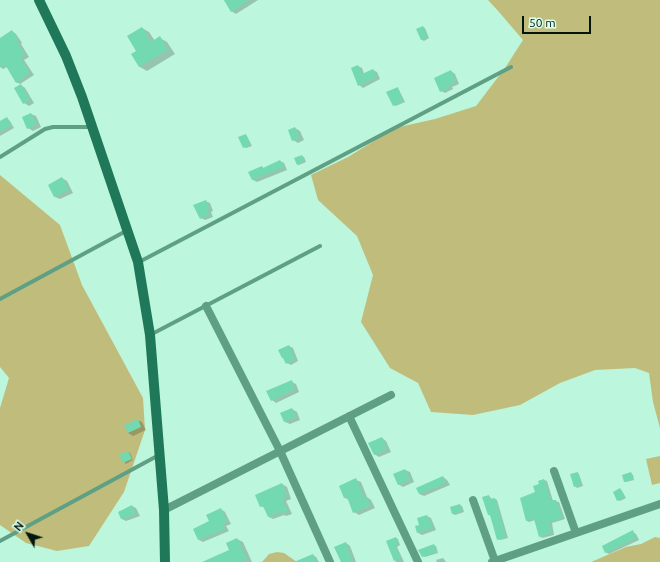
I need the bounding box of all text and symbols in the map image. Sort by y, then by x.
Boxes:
scale bar [524,8,593,34]
text: 50 m [529,16,556,29]
north arrow [8,514,48,554]
text: N [11,519,26,533]

